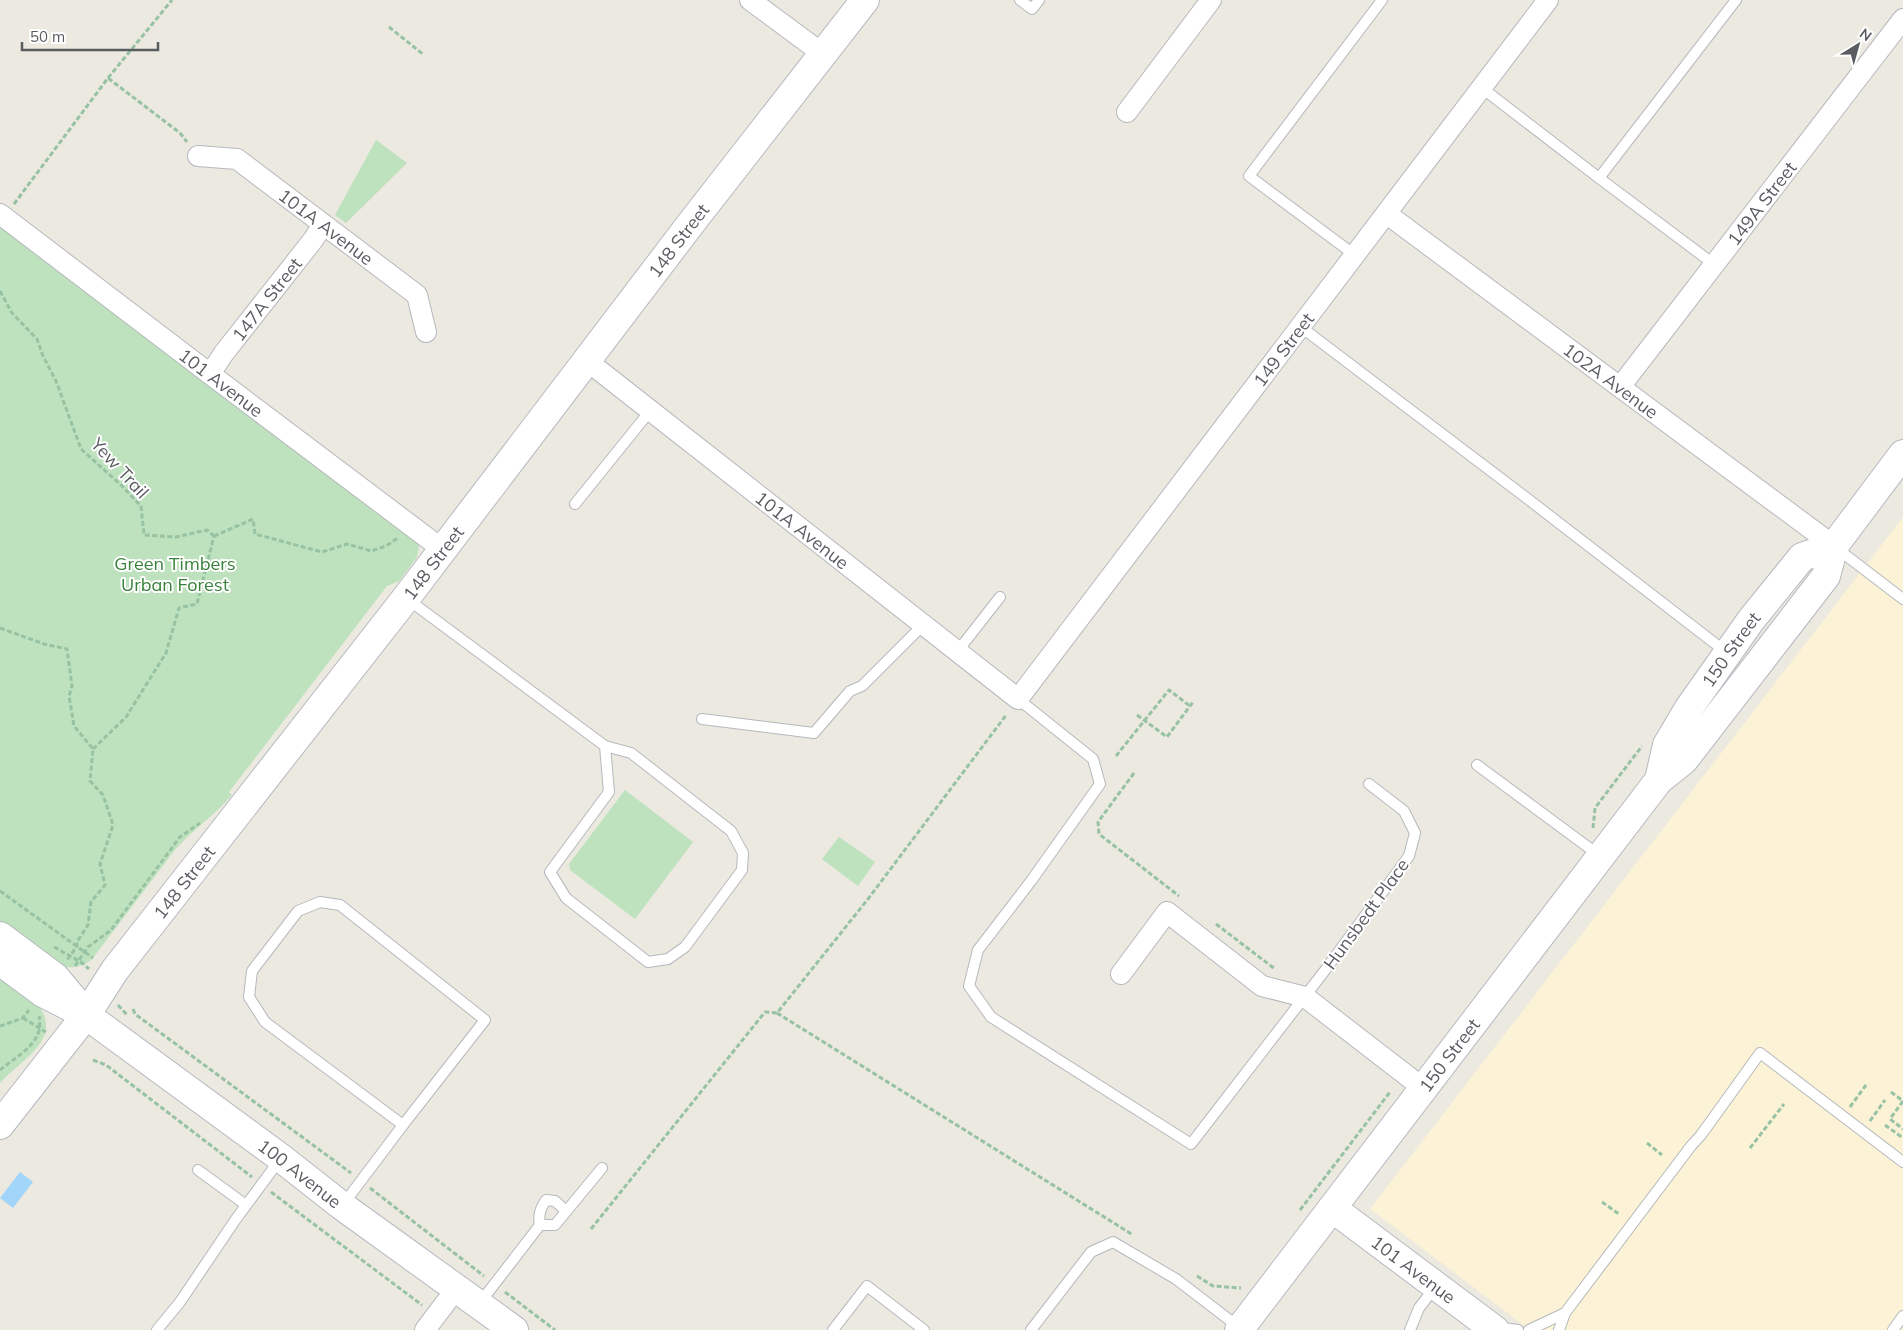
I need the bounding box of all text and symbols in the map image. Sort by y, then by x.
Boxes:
scale bar [22,20,159,52]
north arrow [1833,20,1883,70]
text: N [1856,24,1875,45]
text: 50 m [30,27,65,46]
street label: 149A Street [1722,156,1801,250]
street label: 101A Avenue [274,183,378,270]
street label: 148 Street [643,199,714,282]
street label: 147A Street [227,253,307,345]
street label: 149 Street [1248,308,1319,391]
street label: 102A Avenue [1559,337,1663,423]
street label: 101 Avenue [174,343,268,422]
street label: Yew Trail [85,432,154,503]
street label: 101A Avenue [751,486,854,574]
street label: 148 Street [397,521,468,604]
park label: Green Timbers Urban Forest [114,552,236,596]
street label: 150 Street [1696,607,1765,691]
street label: 148 Street [148,841,220,923]
street label: Hunsbedt Place [1318,854,1414,974]
street label: 150 Street [1413,1013,1485,1097]
street label: 100 Avenue [254,1134,346,1213]
street label: 101 Avenue [1367,1230,1461,1308]

